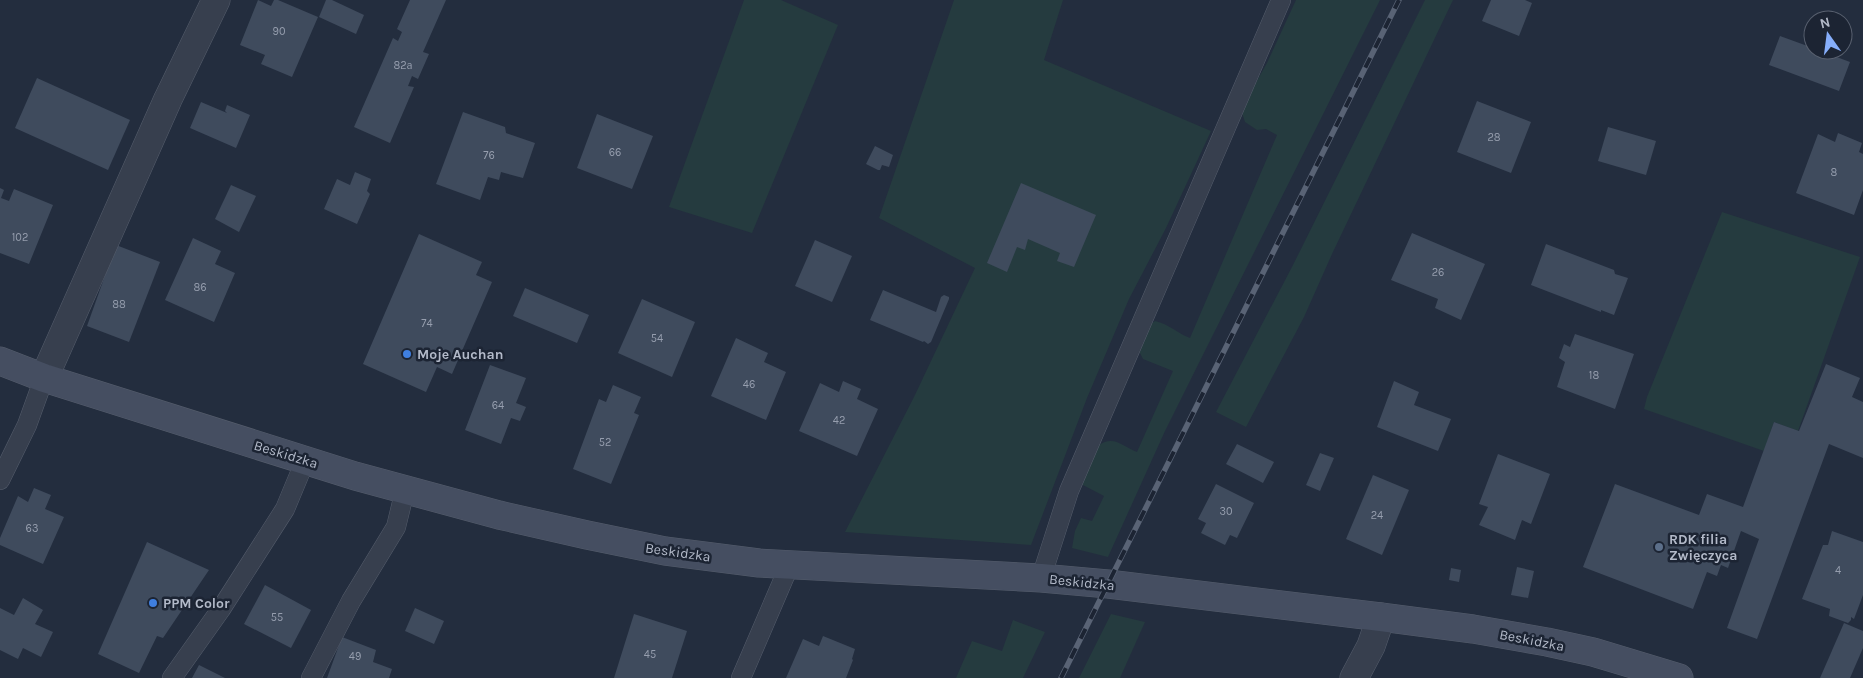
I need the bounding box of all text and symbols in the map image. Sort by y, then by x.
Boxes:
north arrow [1803,10,1853,60]
text: N [1818,13,1832,32]
house number: 90 [273,25,285,38]
house number: 82a [393,59,413,72]
house number: 28 [1487,131,1501,144]
house number: 66 [609,146,621,159]
house number: 76 [483,149,495,162]
house number: 8 [1831,166,1838,179]
house number: 102 [12,231,28,244]
house number: 26 [1432,266,1444,279]
house number: 86 [193,281,207,294]
house number: 88 [112,298,126,311]
house number: 74 [421,317,433,330]
house number: 54 [651,332,663,345]
place label: Moje Auchan [417,346,503,363]
marker: Moje Auchan [401,348,413,360]
house number: 18 [1589,369,1599,382]
house number: 46 [743,378,755,391]
house number: 64 [492,399,504,412]
house number: 42 [833,414,845,427]
house number: 52 [599,436,611,449]
street label: Beskidzka [252,437,320,472]
house number: 30 [1219,505,1233,518]
house number: 24 [1371,509,1383,522]
house number: 63 [26,522,38,535]
place label: RDK filia Zwięczyca [1669,531,1737,564]
street label: Beskidzka [644,539,712,565]
marker: RDK filia Zwięczyca [1653,541,1665,553]
house number: 4 [1835,564,1841,577]
street label: Beskidzka [1048,571,1116,594]
place label: PPM Color [163,595,230,612]
marker: PPM Color [147,597,159,609]
house number: 55 [271,611,283,624]
street label: Beskidzka [1498,626,1566,655]
house number: 45 [644,648,656,661]
house number: 49 [349,650,361,663]

